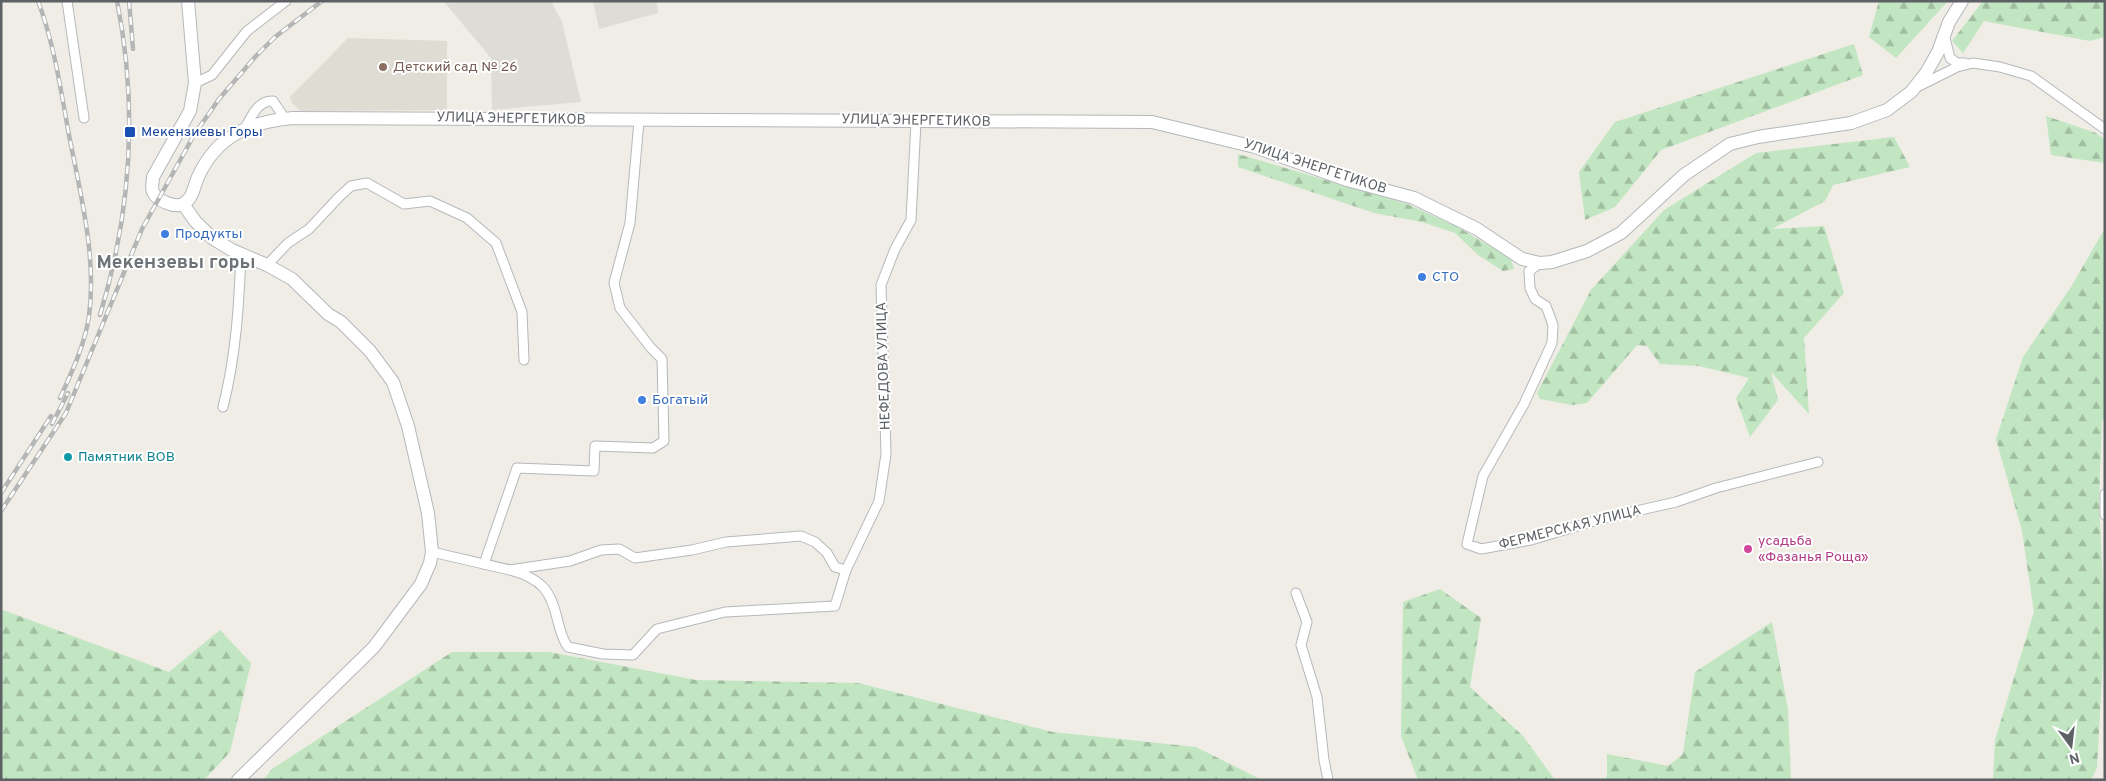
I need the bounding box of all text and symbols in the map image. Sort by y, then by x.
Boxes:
place label: Детский сад № 26 [393,59,518,76]
marker: Детский сад № 26 [377,61,389,73]
street label: УЛИЦА ЭНЕРГЕТИКОВ [436,109,586,129]
street label: УЛИЦА ЭНЕРГЕТИКОВ [841,111,991,131]
place label: Мекензиевы Горы [141,124,263,141]
marker: Мекензиевы Горы [123,125,137,139]
street label: УЛИЦА ЭНЕРГЕТИКОВ [1241,136,1389,198]
place label: Продукты [175,226,242,243]
marker: Продукты [159,228,171,240]
district label: Мекензевы горы [96,251,256,275]
place label: СТО [1432,269,1459,286]
marker: СТО [1416,271,1428,283]
street label: НЕФЕДОВА УЛИЦА [873,301,895,431]
place label: Богатый [652,392,708,409]
marker: Богатый [636,394,648,406]
place label: Памятник ВОВ [78,449,175,466]
marker: Памятник ВОВ [62,451,74,463]
street label: ФЕРМЕРСКАЯ УЛИЦА [1497,502,1643,554]
place label: усадьба «Фазанья Роща» [1758,533,1868,566]
marker: усадьба «Фазанья Роща» [1742,543,1754,555]
north arrow [2046,721,2096,771]
text: N [2067,748,2081,767]

